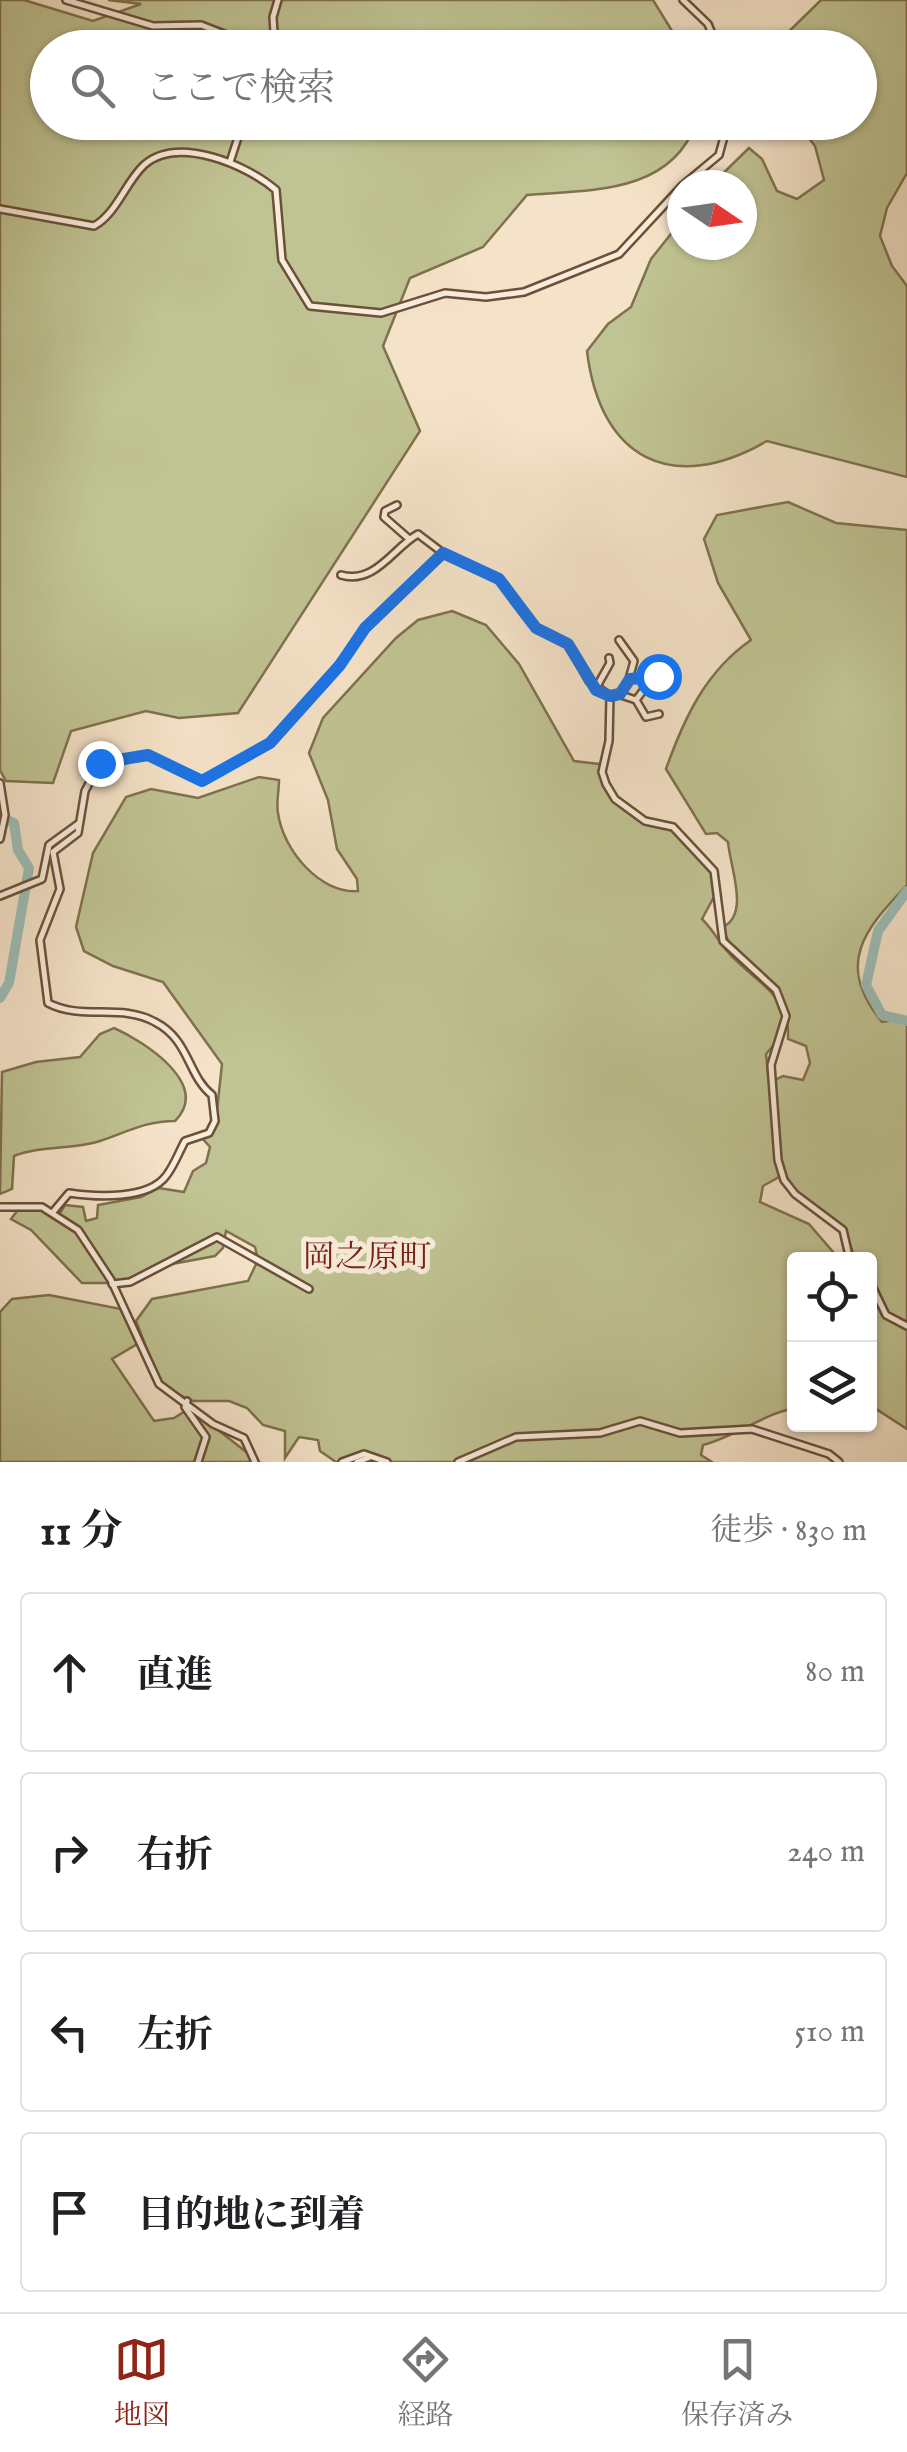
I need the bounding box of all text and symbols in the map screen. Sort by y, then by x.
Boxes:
search box [30,30,877,140]
icon: search [65,58,120,113]
text: ここで検索 [145,66,335,114]
north arrow [667,170,757,260]
route start [636,654,682,700]
route end [78,741,124,787]
district label: 岡之原町 [303,1238,431,1279]
map controls [787,1252,877,1432]
button: locate [787,1252,877,1342]
button: layers [787,1342,877,1432]
text: 11 分 [40,1506,122,1559]
text: 徒歩 · 830 m [710,1511,867,1552]
icon: ahead [42,1645,97,1700]
text: 80 m [805,1652,865,1693]
text: 直進 [137,1653,213,1701]
icon: right [42,1825,97,1880]
text: 240 m [787,1832,865,1873]
text: 右折 [137,1833,213,1881]
icon: left [42,2005,97,2060]
text: 510 m [794,2012,865,2053]
text: 左折 [137,2013,213,2061]
icon: arrive [42,2185,97,2240]
text: 目的地に到着 [137,2193,365,2241]
tab: 地図 [114,2332,170,2434]
tab: 経路 [397,2332,453,2434]
tab: 保存済み [681,2332,793,2434]

